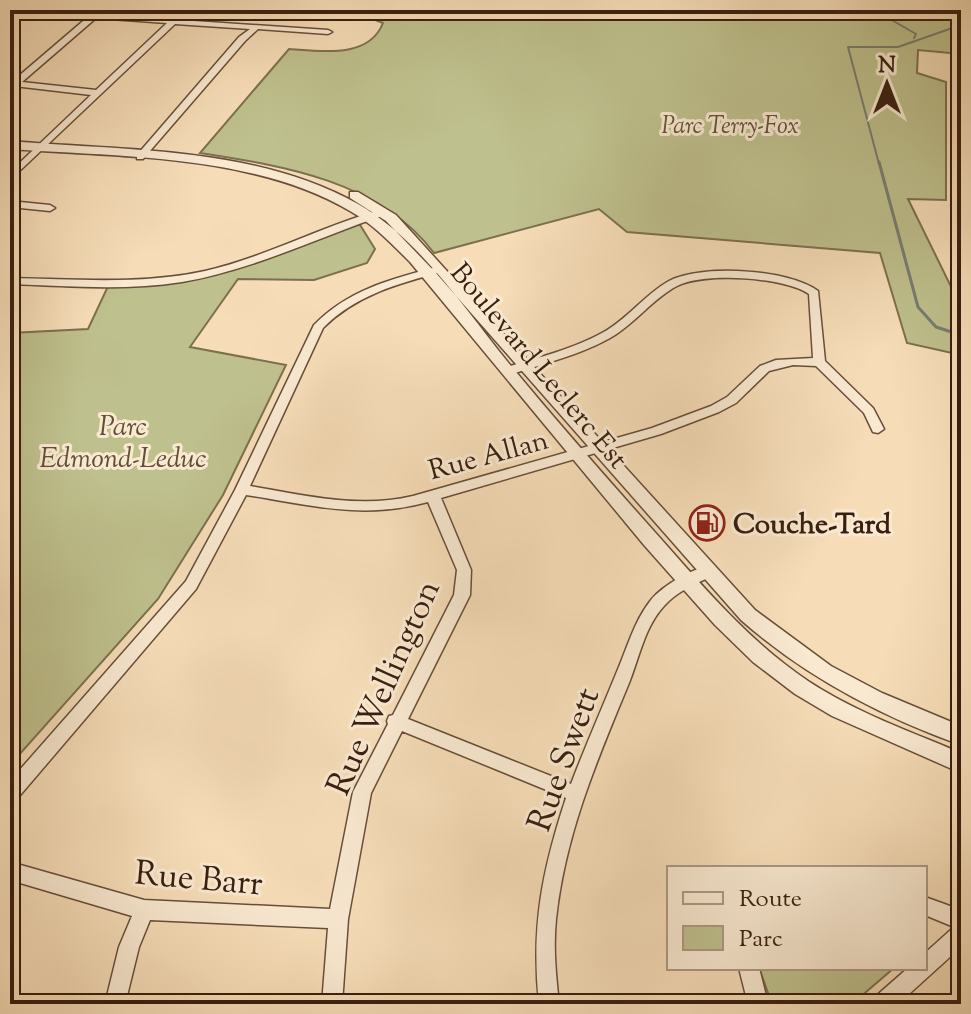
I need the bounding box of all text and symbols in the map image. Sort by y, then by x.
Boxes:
north arrow [847,44,927,124]
text: N [878,51,896,83]
park label: Parc Terry-Fox [661,110,799,144]
street label: Boulevard Leclerc Est [439,255,636,479]
park label: Parc Edmond-Leduc [39,408,207,480]
street label: Rue Allan [425,422,553,492]
fuel station icon: Couche-Tard [688,504,726,542]
place label: Couche-Tard [733,506,891,546]
street label: Rue Wellington [316,573,455,804]
street label: Rue Swett [517,681,614,839]
street label: Rue Barr [133,850,265,911]
legend [667,866,927,970]
text: Route [739,883,802,917]
text: Parc [739,923,783,957]

